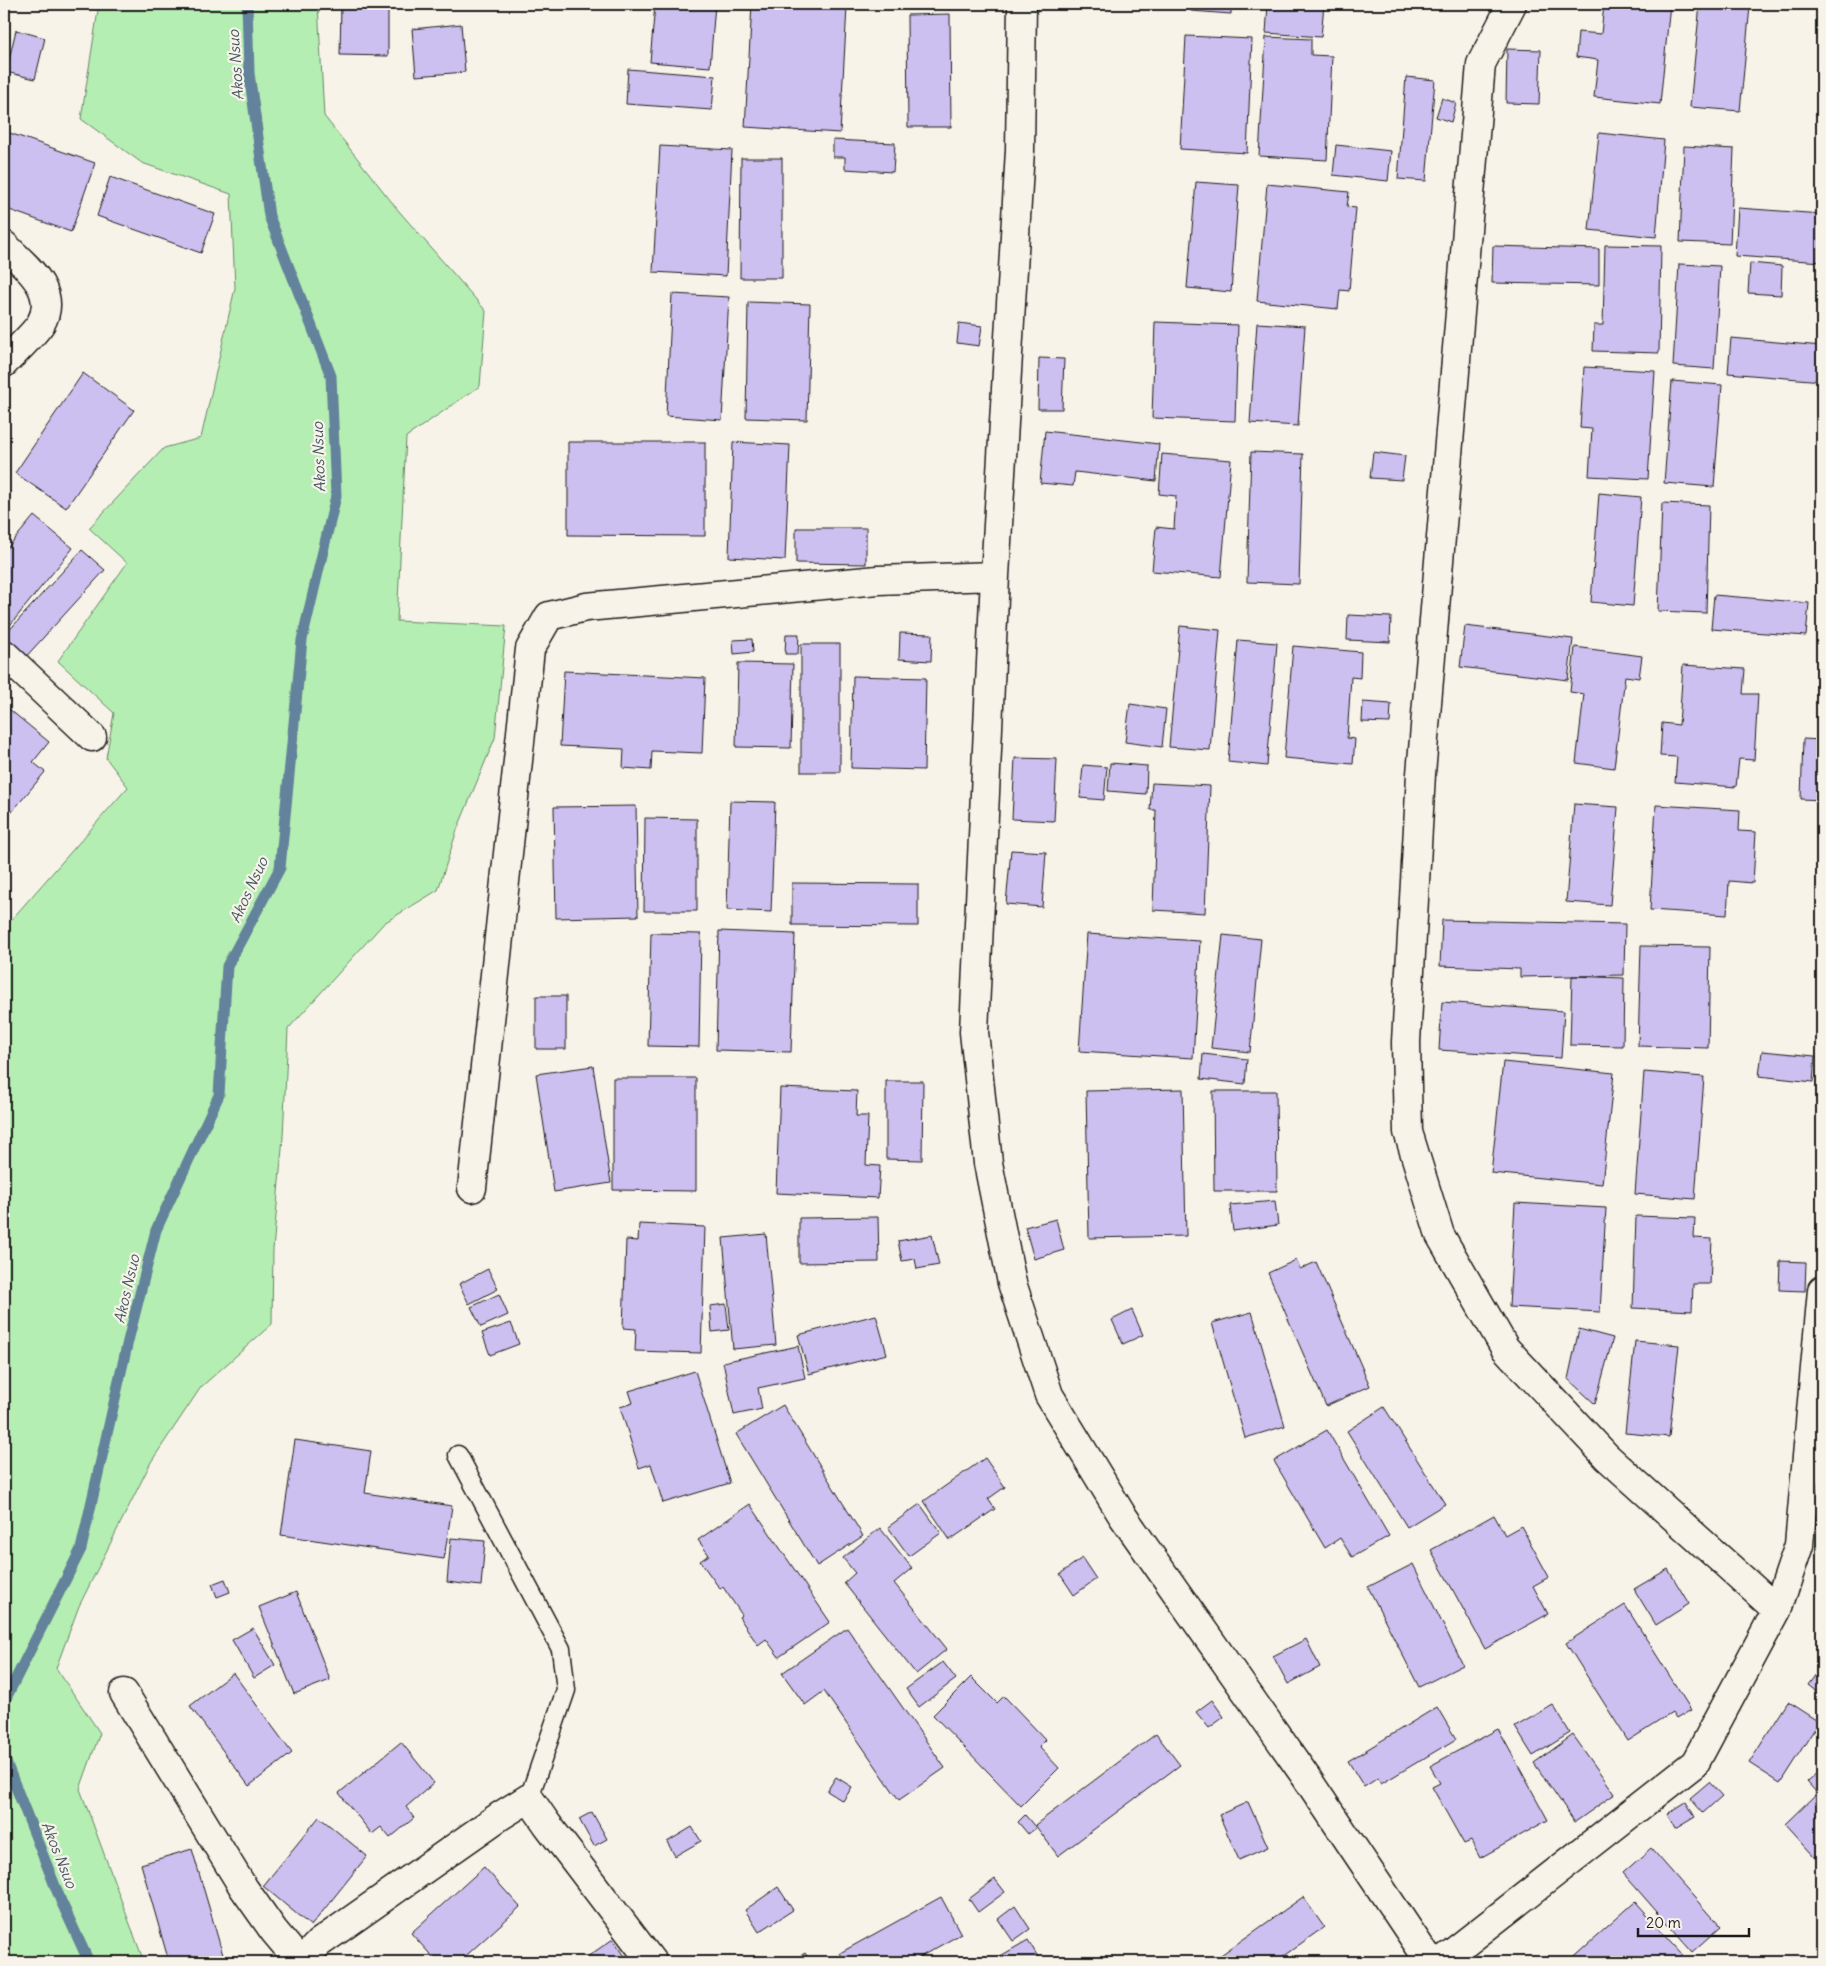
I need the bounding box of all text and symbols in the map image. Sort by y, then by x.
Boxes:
water label: Akos Nsuo [223,28,247,101]
water label: Akos Nsuo [308,420,329,492]
water label: Akos Nsuo [225,853,273,926]
water label: Akos Nsuo [109,1251,144,1325]
water label: Akos Nsuo [38,1819,82,1892]
scale bar [1638,1906,1750,1938]
text: 20 m [1646,1913,1681,1932]

